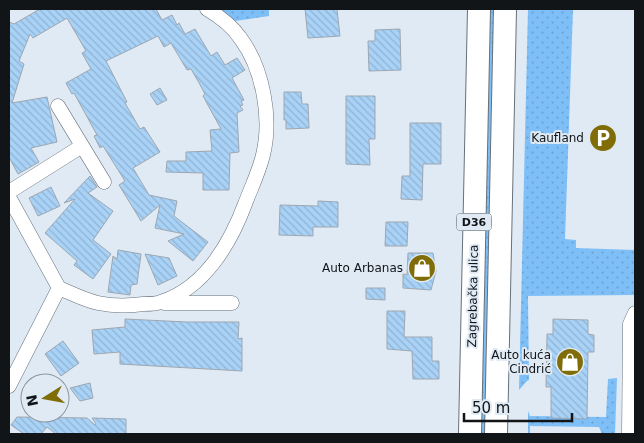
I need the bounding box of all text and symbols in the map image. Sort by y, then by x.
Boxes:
parking icon: Kaufland [588,123,618,153]
place label: Kaufland [531,131,584,145]
road number: D36 [456,213,492,230]
street label: Zagrebačka ulica [465,244,481,348]
shop icon: Auto Arbanas [407,253,437,283]
place label: Auto Arbanas [322,261,403,275]
shop icon: Auto kuća Cindrić [555,347,585,377]
place label: Auto kuća Cindrić [491,348,551,376]
north arrow [20,373,70,423]
scale bar [464,390,572,422]
text: N [23,393,41,408]
text: 50 m [472,399,510,417]

